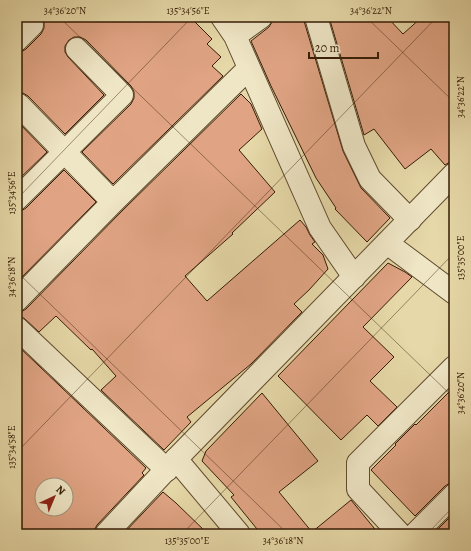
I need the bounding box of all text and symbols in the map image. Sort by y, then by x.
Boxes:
text: 34°36'20"N [44,4,86,17]
text: 135°34'56"E [166,4,210,17]
text: 34°36'22"N [350,4,392,17]
scale bar [309,34,378,60]
text: 20 m [315,40,339,56]
text: 34°36'22"N [454,76,467,118]
text: 135°34'56"E [5,171,18,215]
text: 135°35'00"E [454,236,467,280]
text: 34°36'18"N [5,257,18,297]
text: 34°36'20"N [454,372,467,414]
text: 135°34'58"E [5,425,18,469]
north arrow [34,477,74,517]
text: N [53,482,69,498]
text: 135°35'00"E [165,534,209,547]
text: 34°36'18"N [263,534,303,547]

